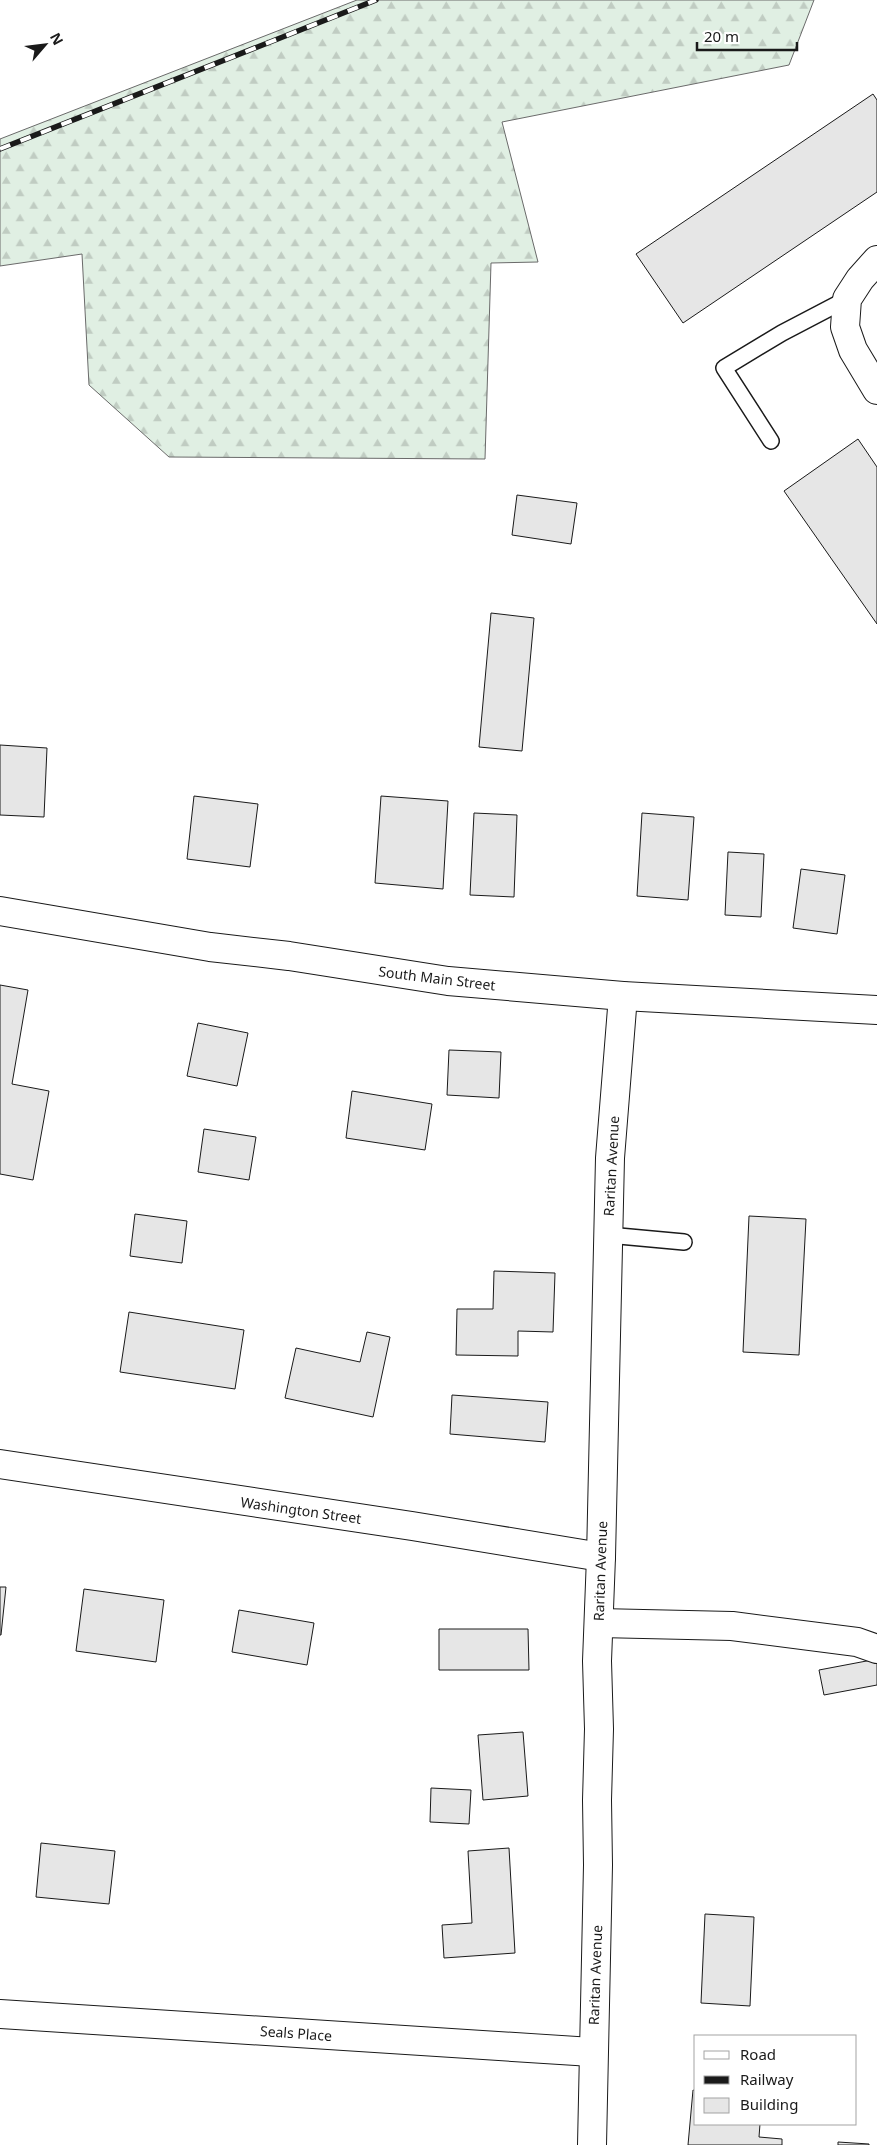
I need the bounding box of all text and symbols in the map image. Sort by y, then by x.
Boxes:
north arrow [20,20,70,70]
scale bar [697,20,797,52]
text: 20 m [704,26,739,46]
text: N [46,29,68,48]
street label: South Main Street [377,961,497,995]
street label: Raritan Avenue [599,1115,623,1217]
street label: Washington Street [239,1492,363,1528]
street label: Raritan Avenue [589,1520,611,1621]
street label: Raritan Avenue [584,1924,606,2025]
street label: Seals Place [259,2021,333,2045]
legend [694,2035,857,2125]
text: Road [740,2044,776,2064]
text: Railway [740,2069,794,2089]
text: Building [740,2094,798,2114]

